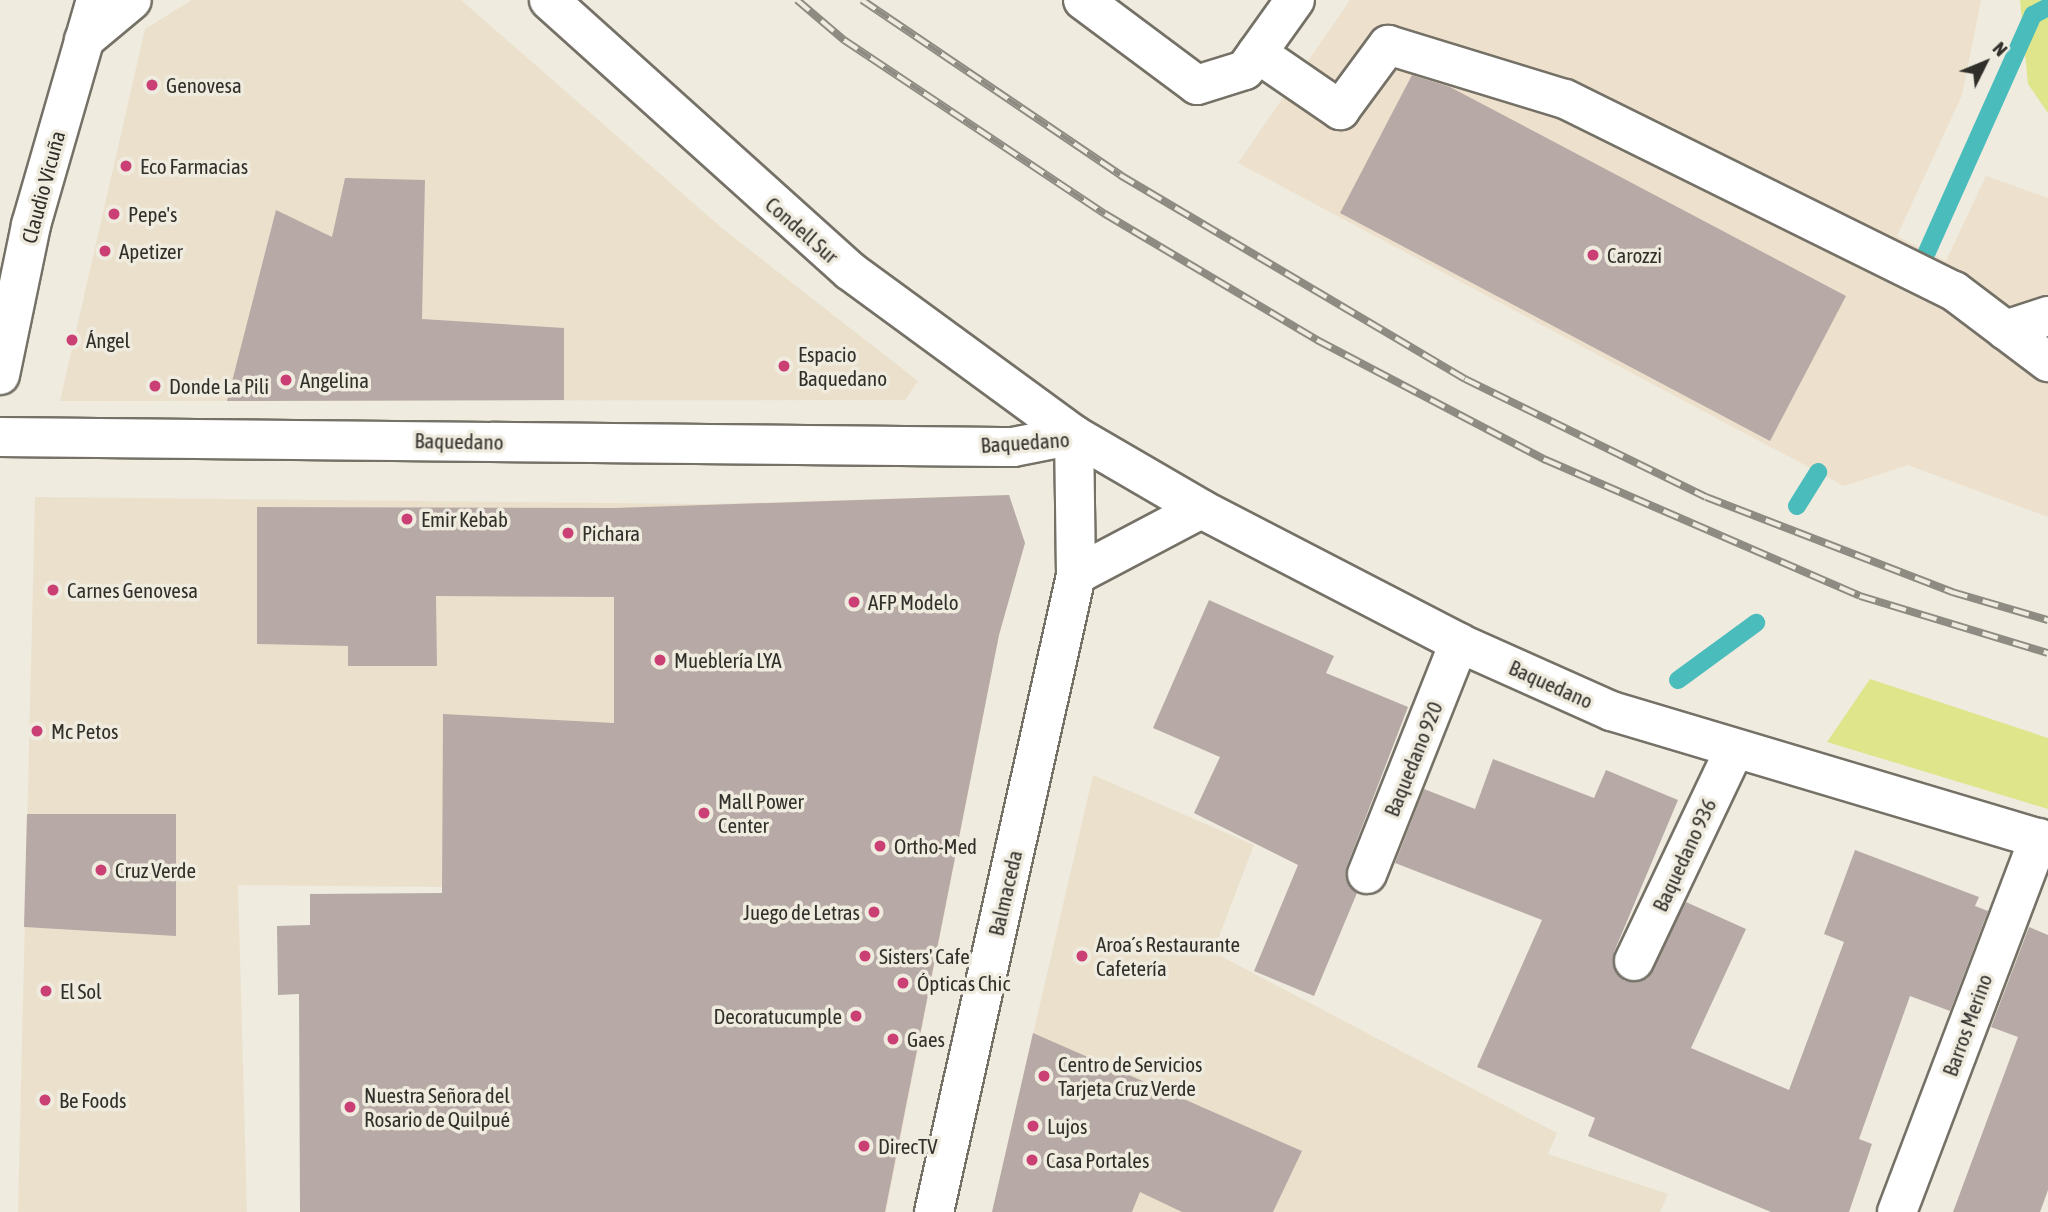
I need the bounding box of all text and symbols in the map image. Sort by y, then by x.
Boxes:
north arrow [1950,28,2020,98]
text: N [1988,37,2012,60]
place label: Genovesa [166,72,242,98]
marker: Genovesa [144,77,160,93]
street label: Claudio Vicuña [16,128,70,246]
place label: Eco Farmacias [140,153,248,179]
marker: Eco Farmacias [118,158,134,174]
street label: Condell Sur [760,192,844,268]
place label: Pepe's [128,201,177,227]
marker: Pepe's [106,206,122,222]
place label: Apetizer [119,238,183,264]
place label: Carozzi [1607,242,1662,268]
marker: Apetizer [97,243,113,259]
marker: Carozzi [1585,247,1601,263]
place label: Ángel [86,327,130,353]
marker: Ángel [64,332,80,348]
place label: Espacio Baquedano [798,341,887,391]
marker: Espacio Baquedano [776,358,792,374]
place label: Angelina [300,367,369,393]
marker: Angelina [278,372,294,388]
place label: Donde La Pili [169,373,269,399]
marker: Donde La Pili [147,378,163,394]
street label: Baquedano [980,426,1070,458]
street label: Baquedano [414,428,504,454]
place label: Emir Kebab [421,506,508,532]
marker: Emir Kebab [399,511,415,527]
place label: Pichara [582,520,640,546]
marker: Pichara [560,525,576,541]
place label: Carnes Genovesa [67,577,198,603]
marker: Carnes Genovesa [45,582,61,598]
place label: AFP Modelo [868,589,959,615]
marker: AFP Modelo [846,594,862,610]
place label: Mueblería LYA [674,647,781,673]
marker: Mueblería LYA [652,652,668,668]
street label: Baquedano [1505,654,1597,714]
street label: Baquedano 920 [1379,698,1447,820]
place label: Mc Petos [51,718,118,744]
marker: Mc Petos [29,723,45,739]
place label: Mall Power Center [718,788,804,838]
street label: Baquedano 936 [1647,795,1721,915]
marker: Mall Power Center [696,805,712,821]
place label: Ortho-Med [894,833,977,859]
marker: Ortho-Med [872,838,888,854]
street label: Balmaceda [983,848,1027,938]
place label: Cruz Verde [115,857,196,883]
marker: Cruz Verde [93,862,109,878]
place label: Juego de Letras [743,899,860,925]
marker: Juego de Letras [866,904,882,920]
place label: Aroa´s Restaurante Cafetería [1096,931,1240,981]
place label: Sisters' Cafe [879,943,970,969]
marker: Sisters' Cafe [857,948,873,964]
marker: Aroa´s Restaurante Cafetería [1074,948,1090,964]
place label: Ópticas Chic [917,970,1010,996]
street label: Barros Merino [1937,970,1997,1080]
marker: Ópticas Chic [895,975,911,991]
place label: El Sol [60,978,102,1004]
marker: El Sol [38,983,54,999]
place label: Decoratucumple [714,1003,842,1029]
marker: Decoratucumple [848,1008,864,1024]
place label: Gaes [907,1026,945,1052]
marker: Gaes [885,1031,901,1047]
place label: Centro de Servicios Tarjeta Cruz Verde [1058,1051,1202,1101]
marker: Centro de Servicios Tarjeta Cruz Verde [1036,1068,1052,1084]
place label: Nuestra Señora del Rosario de Quilpué [364,1082,510,1132]
place label: Be Foods [59,1087,127,1113]
marker: Be Foods [37,1092,53,1108]
marker: Nuestra Señora del Rosario de Quilpué [342,1099,358,1115]
place label: Lujos [1047,1113,1087,1139]
marker: Lujos [1025,1118,1041,1134]
place label: DirecTV [878,1133,937,1159]
marker: DirecTV [856,1138,872,1154]
place label: Casa Portales [1046,1147,1149,1173]
marker: Casa Portales [1024,1152,1040,1168]

